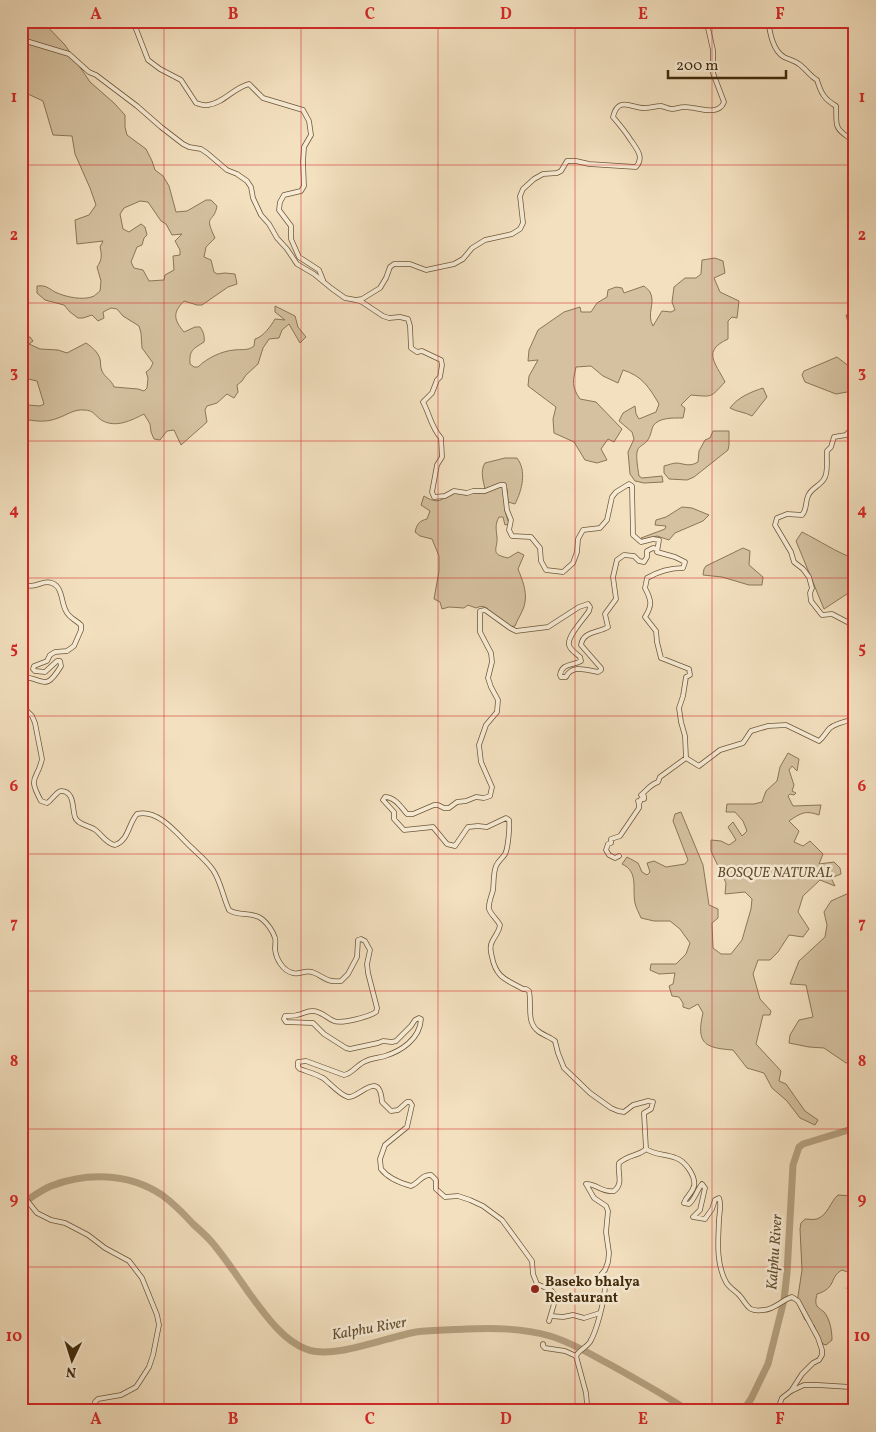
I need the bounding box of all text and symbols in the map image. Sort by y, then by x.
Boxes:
text: A [90,4,102,26]
text: B [228,4,239,26]
text: C [365,4,375,26]
text: D [500,4,512,26]
text: E [638,4,648,26]
text: F [775,4,785,26]
scale bar [668,48,786,80]
text: 200 m [676,56,719,77]
text: 1 [11,87,17,109]
text: 1 [859,87,865,109]
text: 2 [10,225,18,247]
text: 2 [858,225,866,247]
text: 3 [10,362,18,384]
text: 3 [858,362,866,384]
text: 4 [9,500,19,522]
text: 4 [857,500,867,522]
text: 5 [10,638,18,660]
text: 5 [858,638,866,660]
text: 6 [10,776,19,798]
text: 6 [858,776,867,798]
park label: BOSQUE NATURAL [717,864,833,883]
text: 7 [10,913,18,935]
text: 7 [858,913,866,935]
text: 8 [10,1051,18,1073]
text: 8 [858,1051,866,1073]
text: 9 [10,1189,19,1211]
text: 9 [858,1189,867,1211]
water label: Kalphu River [762,1213,789,1291]
place label: Baseko bhalya Restaurant [545,1273,640,1308]
marker: Baseko bhalya Restaurant [529,1283,541,1295]
water label: Kalphu River [330,1312,409,1346]
text: 10 [6,1326,22,1348]
text: 10 [854,1326,870,1348]
north arrow [48,1334,98,1384]
text: N [65,1362,77,1381]
text: A [90,1409,102,1431]
text: B [228,1409,239,1431]
text: C [365,1409,375,1431]
text: D [500,1409,512,1431]
text: E [638,1409,648,1431]
text: F [775,1409,785,1431]

